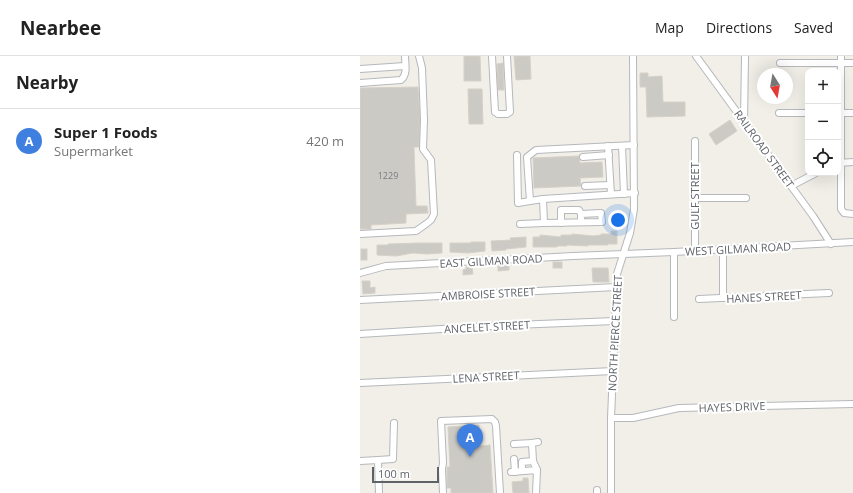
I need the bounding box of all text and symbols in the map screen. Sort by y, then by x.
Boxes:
text: Nearbee [20,15,101,41]
text: Map [655,18,684,37]
text: Directions [706,18,772,37]
text: Saved [794,18,833,37]
north arrow [757,68,793,104]
map controls [805,68,841,176]
button: + [805,68,841,104]
text: Nearby [16,71,78,94]
button: − [805,104,841,140]
street label: RAILROAD STREET [731,107,798,191]
text: Super 1 Foods [54,122,157,142]
text: A [25,132,33,150]
text: 420 m [306,132,344,150]
button: locate [805,140,841,176]
text: Supermarket [54,142,133,160]
street label: GULF STREET [687,162,702,230]
house number: 1229 [378,169,398,182]
your location [608,210,628,230]
street label: WEST GILMAN ROAD [684,238,791,259]
street label: EAST GILMAN ROAD [439,250,543,271]
street label: NORTH PIERCE STREET [604,275,625,391]
street label: AMBROISE STREET [440,284,536,303]
street label: HANES STREET [726,287,802,306]
street label: ANCELET STREET [444,317,530,336]
street label: LENA STREET [452,367,520,386]
street label: HAYES DRIVE [698,398,766,415]
pin: A [457,424,483,457]
scale bar [372,465,439,484]
text: 100 m [378,466,410,481]

